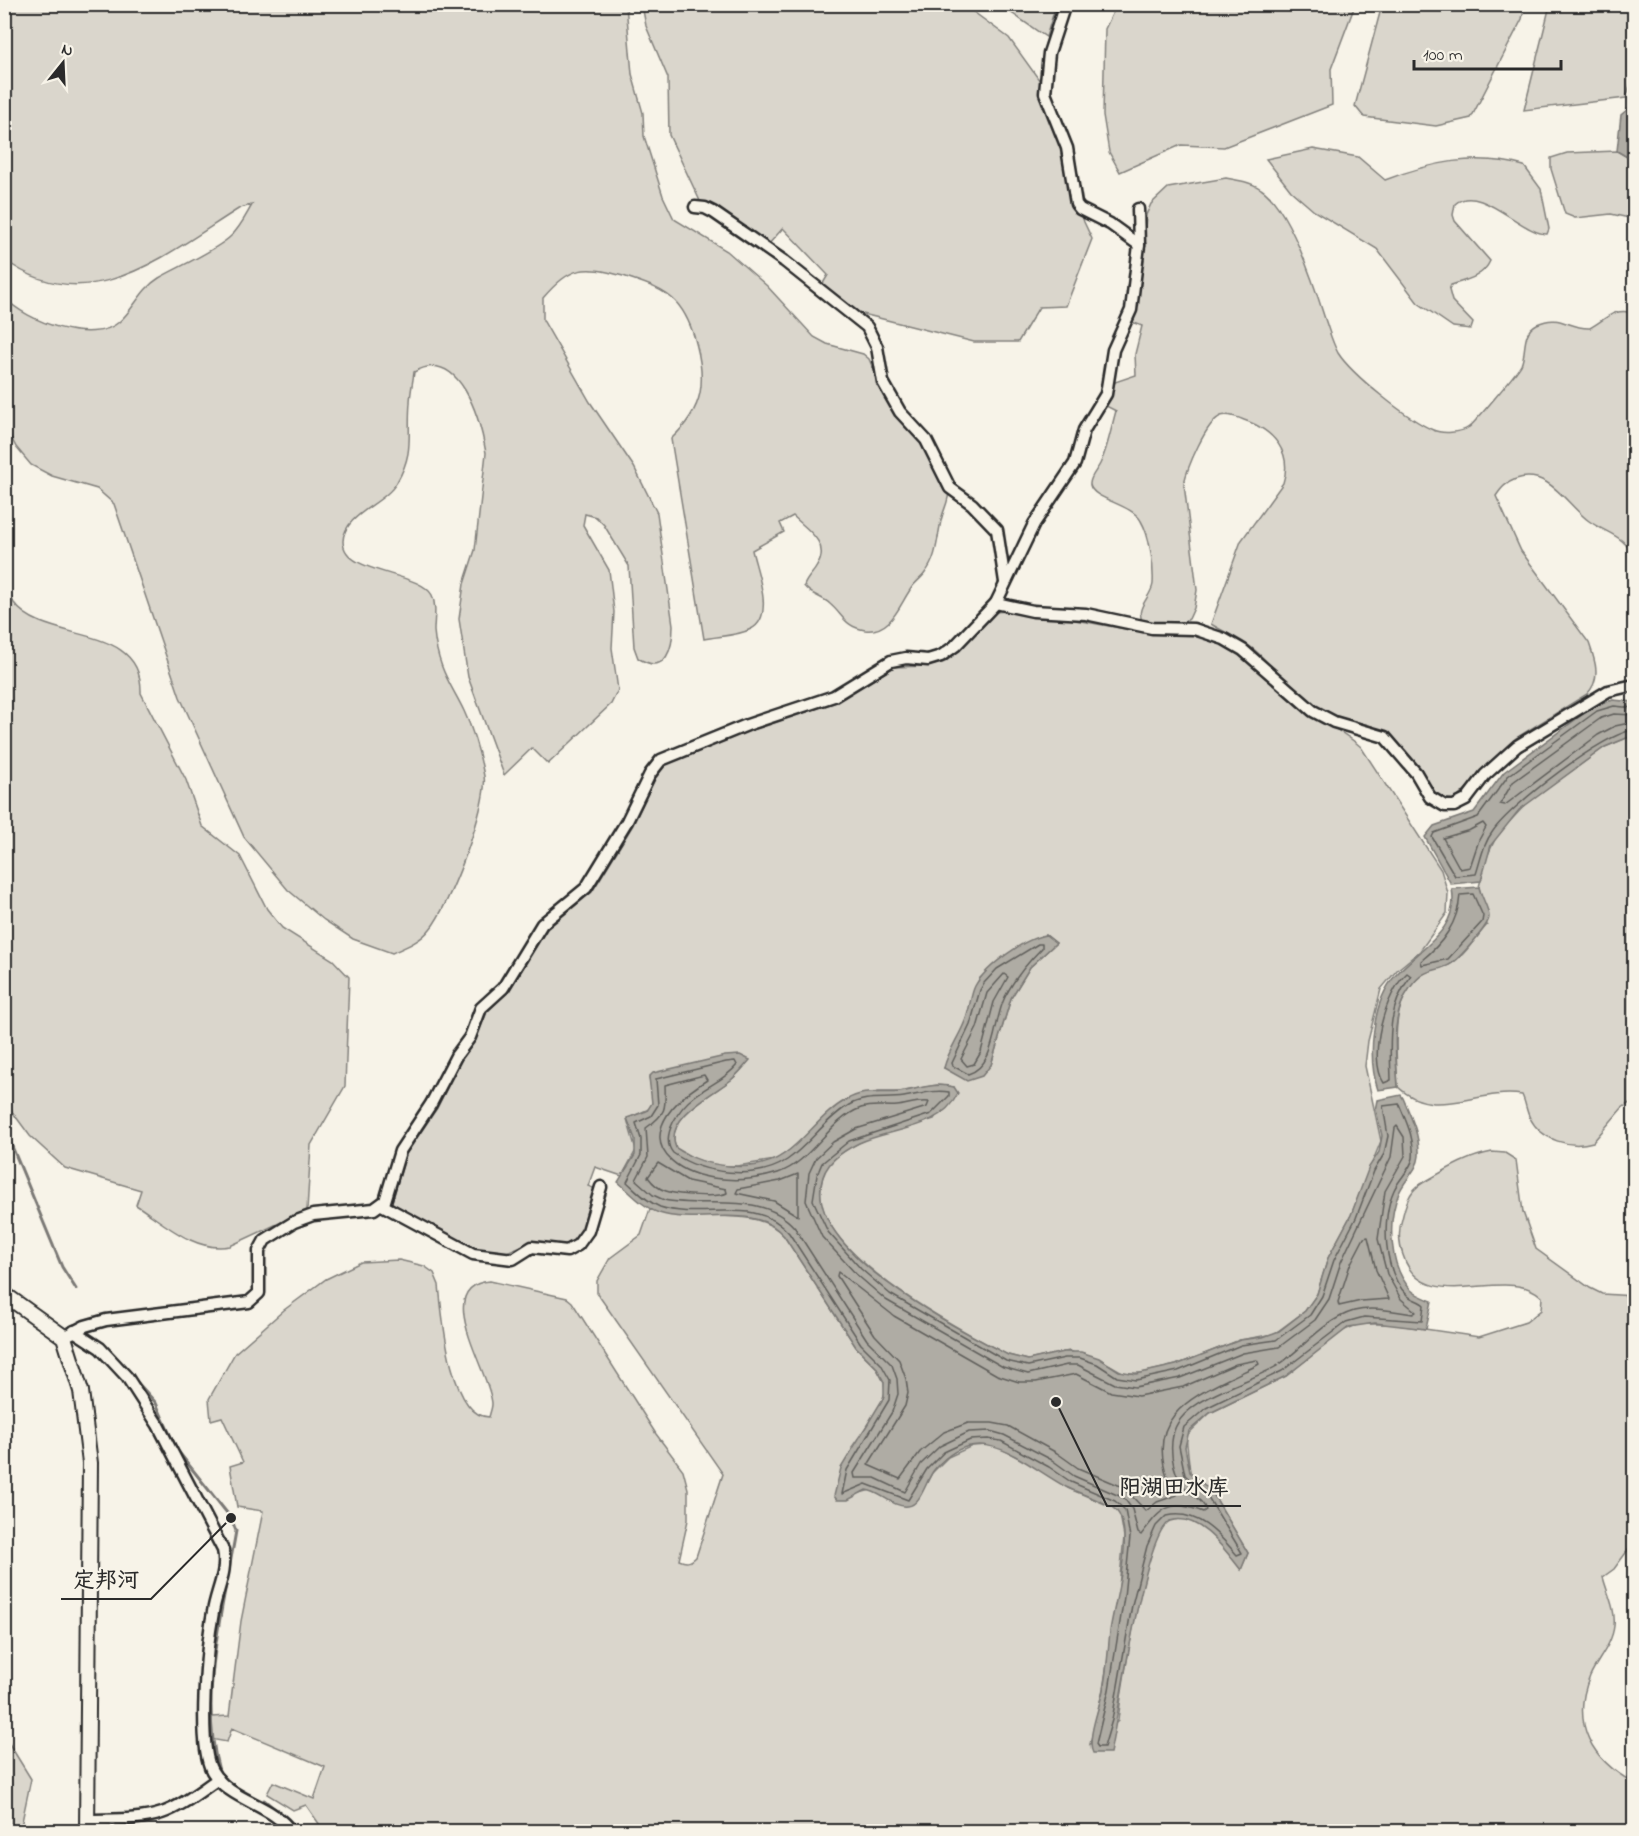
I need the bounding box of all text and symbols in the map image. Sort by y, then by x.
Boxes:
north arrow [33,33,93,93]
scale bar [1414,33,1561,71]
text: N [58,38,76,64]
text: 100 m [1423,43,1463,69]
callout: 阳湖田水库 [1107,1466,1241,1506]
text: 阳湖田水库 [1119,1473,1229,1505]
callout: 定邦河 [61,1559,151,1599]
text: 定邦河 [73,1566,139,1598]

